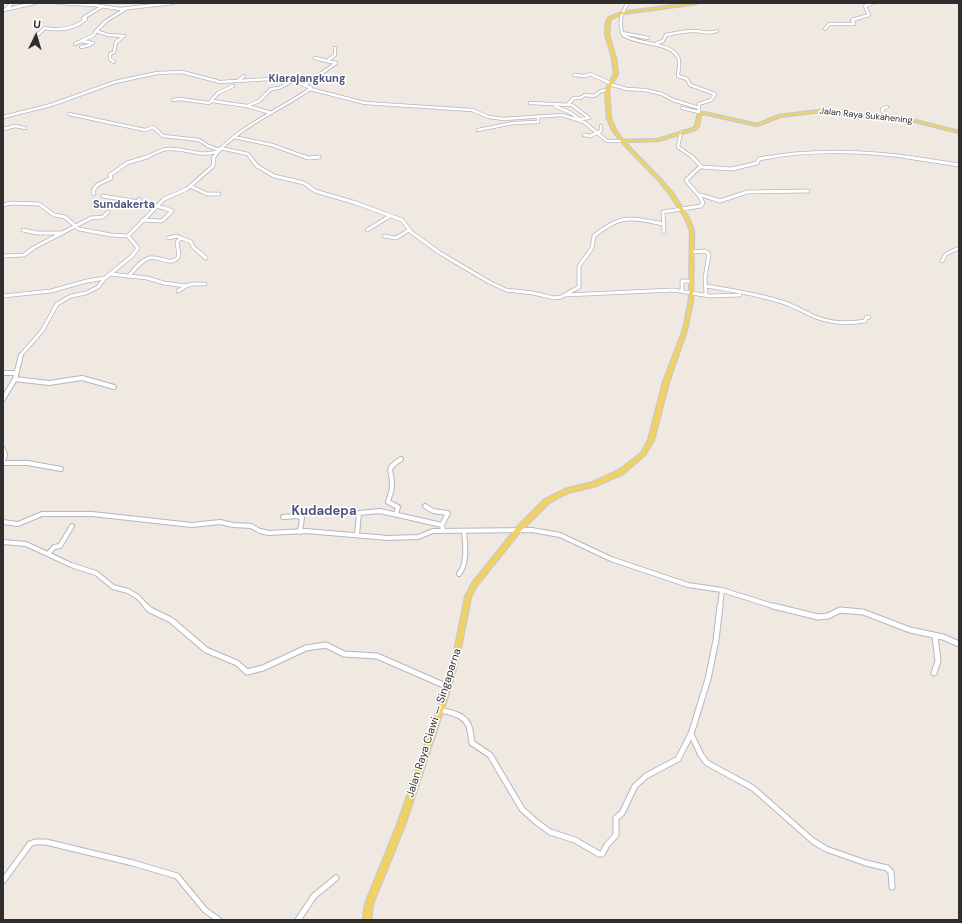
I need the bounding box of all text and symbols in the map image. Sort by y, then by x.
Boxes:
north arrow [16,16,56,56]
text: U [33,17,41,31]
district label: Kiarajangkung [269,72,345,86]
street label: Jalan Raya Sukahening [819,106,913,126]
district label: Sundakerta [93,198,155,212]
district label: Kudadepa [291,504,357,520]
street label: Jalan Raya Ciawi — Singaparna [404,647,464,799]

